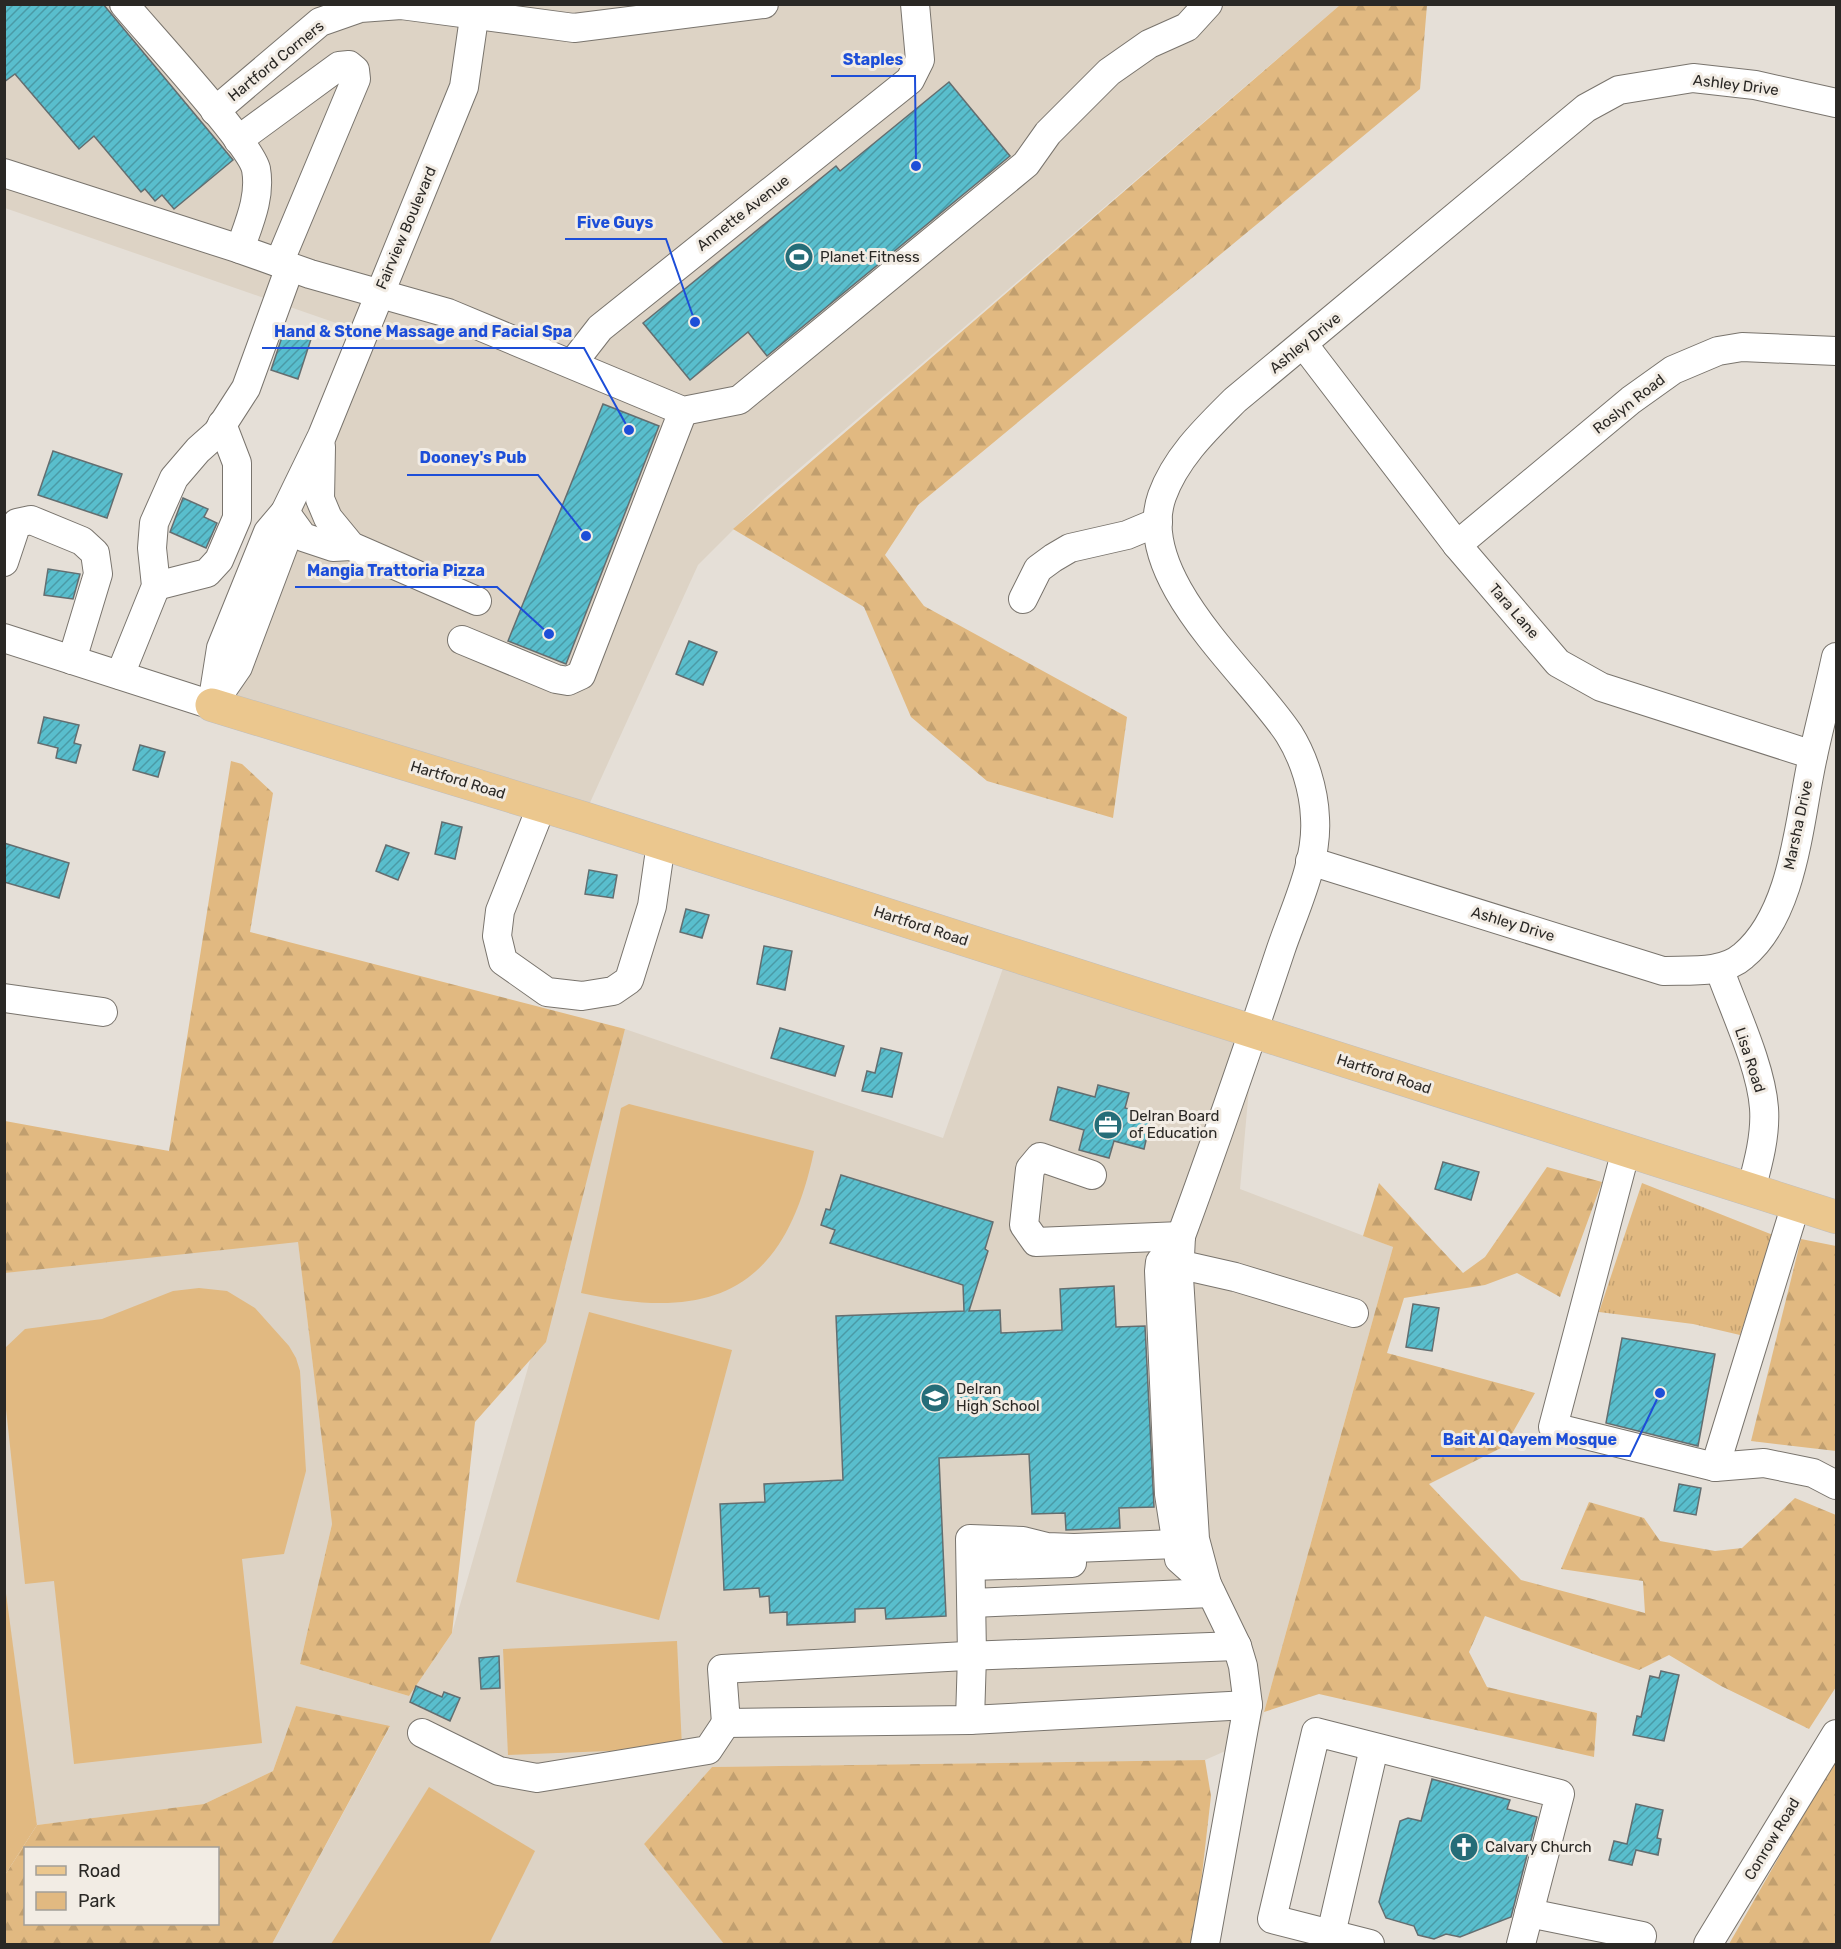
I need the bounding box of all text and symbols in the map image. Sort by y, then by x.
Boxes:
street label: Hartford Corners [224,17,328,105]
callout: Staples [831,42,915,76]
text: Staples [843,50,903,69]
street label: Ashley Drive [1692,71,1780,99]
street label: Fairview Boulevard [372,164,440,292]
street label: Annette Avenue [693,171,793,255]
callout: Five Guys [565,205,666,239]
text: Five Guys [577,213,653,232]
sports icon: Planet Fitness [783,241,815,273]
place label: Planet Fitness [820,248,920,266]
street label: Ashley Drive [1266,309,1344,377]
callout: Hand & Stone Massage and Facial Spa [262,314,584,348]
text: Hand & Stone Massage and Facial Spa [274,322,572,341]
street label: Roslyn Road [1589,370,1669,438]
callout: Dooney's Pub [407,441,538,475]
text: Dooney's Pub [419,448,527,467]
callout: Mangia Trattoria Pizza [295,553,497,587]
text: Mangia Trattoria Pizza [307,561,485,580]
street label: Tara Lane [1485,580,1543,642]
street label: Hartford Road [408,757,508,803]
street label: Marsha Drive [1780,779,1816,871]
street label: Hartford Road [871,902,971,950]
street label: Ashley Drive [1469,903,1557,945]
street label: Lisa Road [1731,1025,1769,1095]
street label: Hartford Road [1334,1050,1434,1098]
place label: Delran Board of Education [1129,1107,1219,1142]
office icon: Delran Board of Education [1092,1109,1124,1141]
place label: Delran High School [956,1380,1040,1415]
school or university icon: Delran High School [919,1382,951,1414]
callout: Bait Al Qayem Mosque [1431,1422,1630,1456]
text: Bait Al Qayem Mosque [1443,1430,1617,1449]
street label: Conrow Road [1740,1795,1804,1883]
church icon: Calvary Church [1448,1831,1480,1863]
place label: Calvary Church [1485,1838,1592,1856]
legend [24,1847,219,1925]
text: Road [78,1860,121,1882]
text: Park [78,1890,116,1912]

